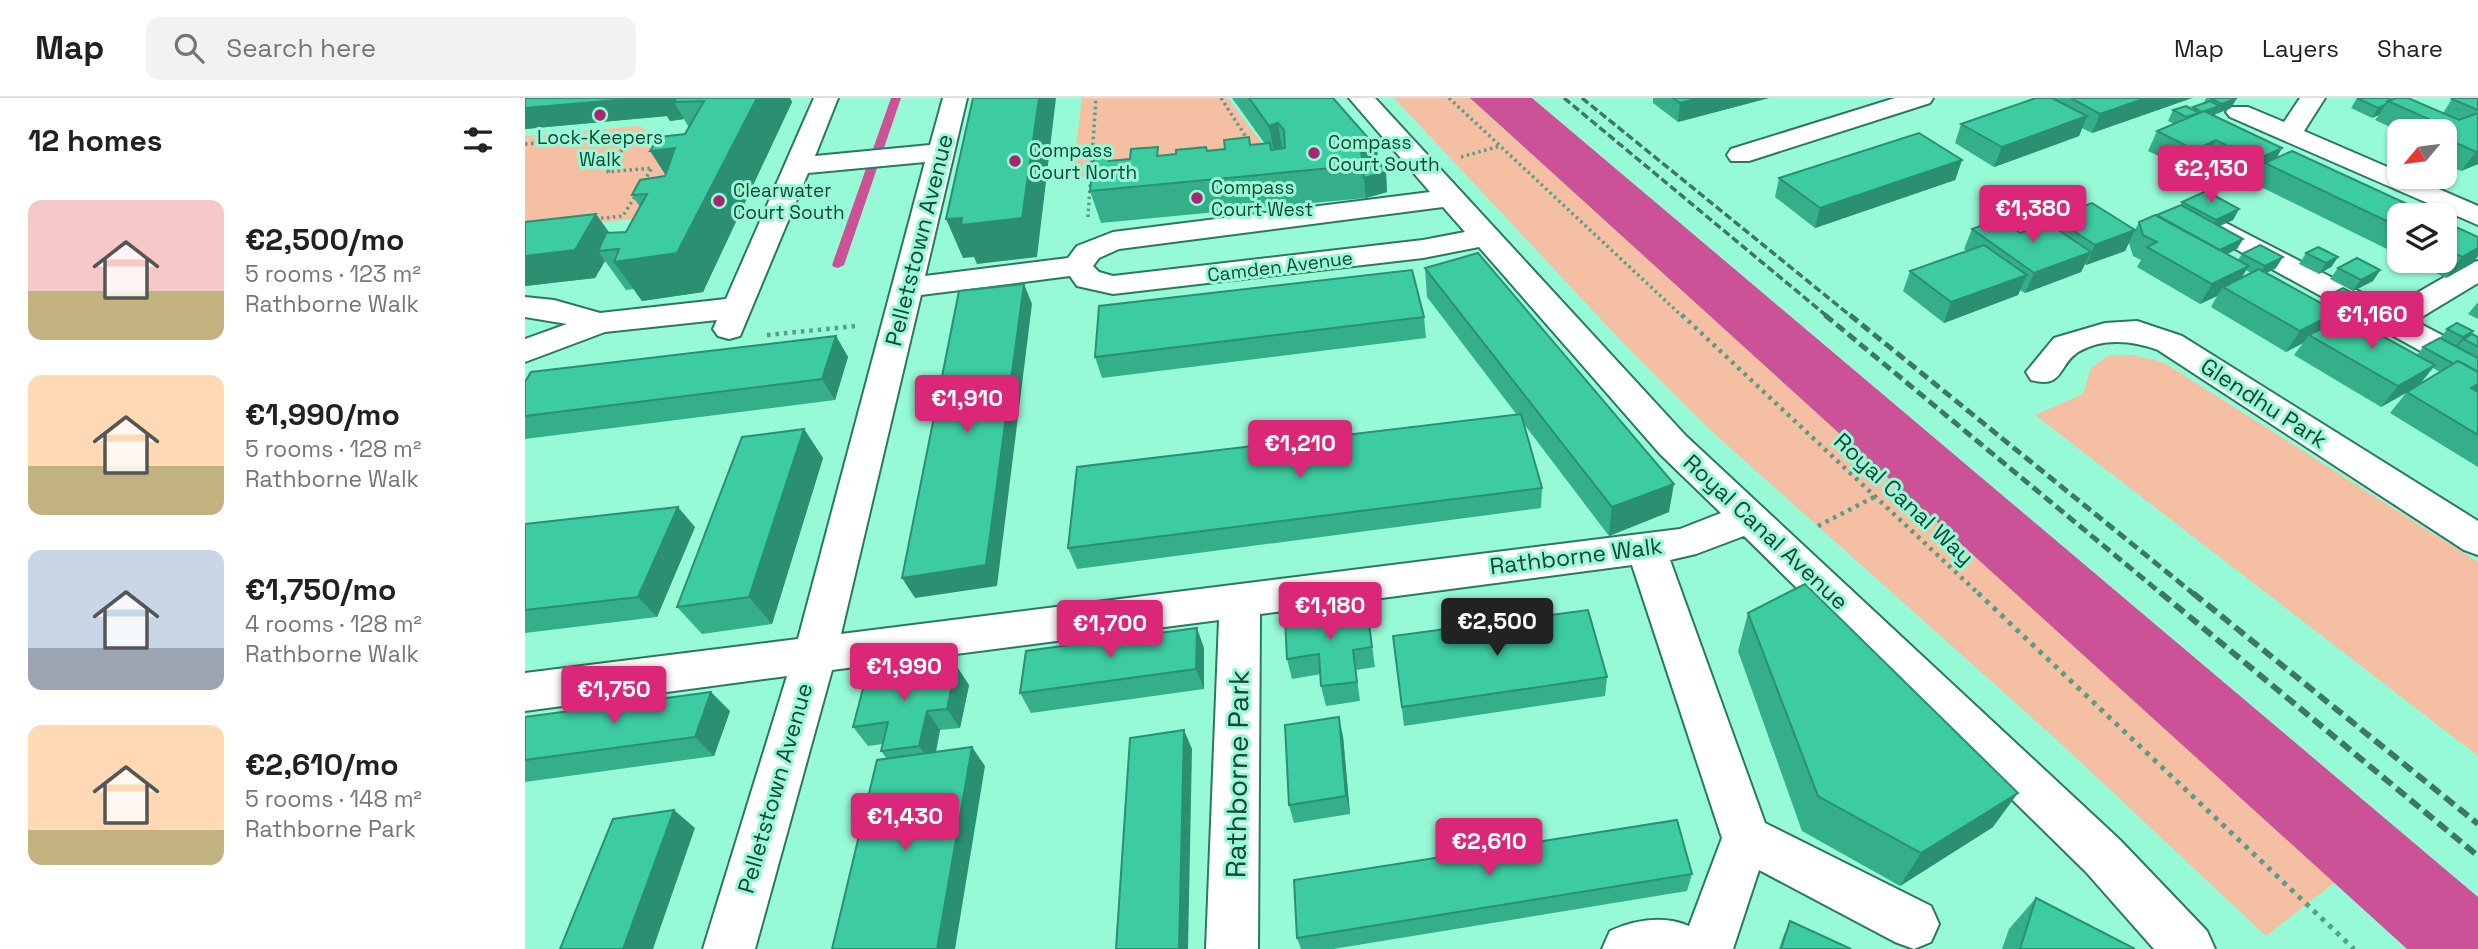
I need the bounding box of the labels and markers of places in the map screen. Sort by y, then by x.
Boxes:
marker: Lock-Keepers Walk [592,107,608,123]
place label: Lock-Keepers Walk [537,125,663,172]
place label: Compass Court South [1328,130,1440,177]
place label: Compass Court North [1029,138,1137,185]
marker: Compass Court South [1306,145,1322,161]
pin: €2,130 [2154,146,2268,205]
marker: Compass Court North [1007,153,1023,169]
place label: Compass Court West [1211,175,1313,222]
place label: Clearwater Court South [733,178,845,225]
pin: €1,380 [1976,186,2090,245]
marker: Compass Court West [1189,190,1205,206]
marker: Clearwater Court South [711,193,727,209]
pin: €1,160 [2315,292,2429,351]
pin: €1,910 [910,376,1024,435]
pin: €1,210 [1243,420,1357,480]
pin: €1,180 [1273,582,1387,642]
pin: €2,500 [1440,598,1554,658]
pin: €1,700 [1053,601,1167,660]
pin: €1,990 [847,644,961,703]
pin: €1,750 [557,666,671,726]
pin: €1,430 [848,794,962,853]
pin: €2,610 [1432,818,1546,878]

